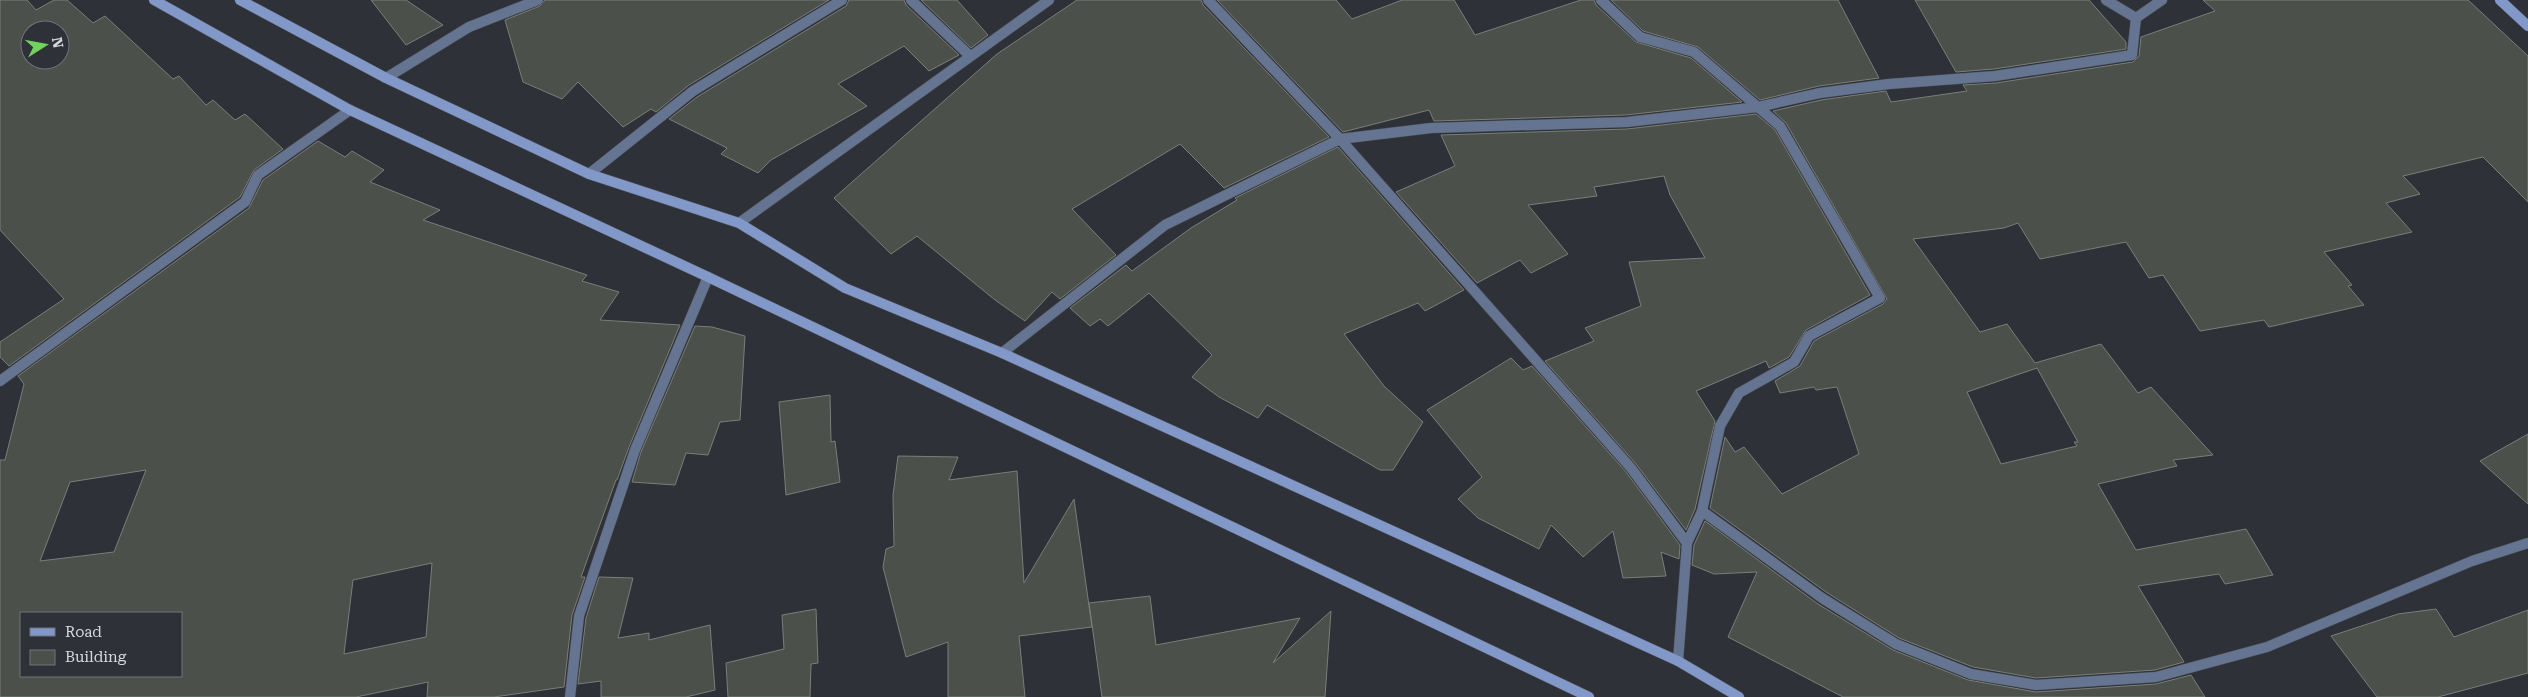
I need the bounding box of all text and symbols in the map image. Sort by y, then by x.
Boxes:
north arrow [20,20,70,70]
text: N [49,36,67,50]
legend [20,612,182,677]
text: Road [65,623,102,641]
text: Building [65,648,127,666]

